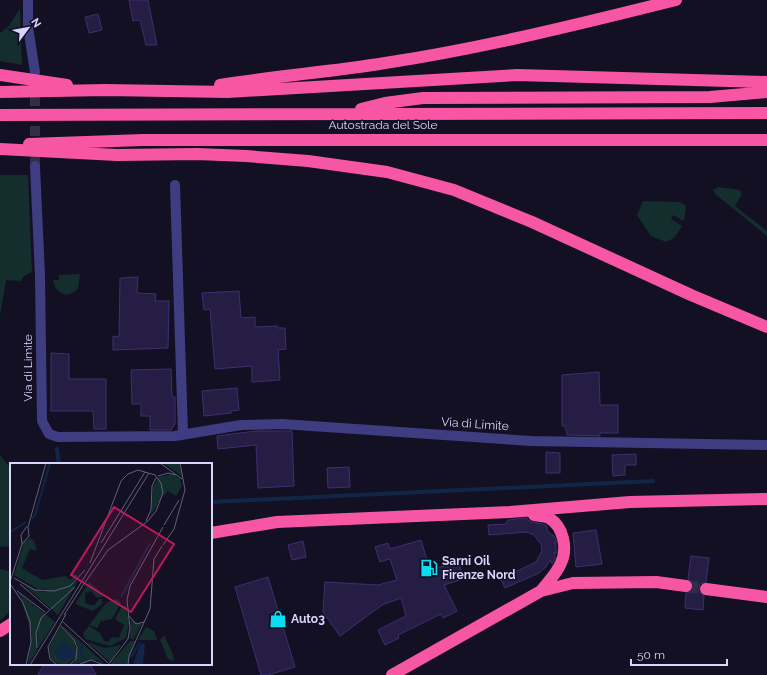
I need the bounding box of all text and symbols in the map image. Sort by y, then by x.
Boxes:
north arrow [8,8,48,48]
text: N [28,16,44,30]
street label: Autostrada del Sole [329,118,437,132]
street label: Via di Limite [21,334,35,402]
street label: Via di Limite [441,415,509,433]
inset map [10,463,212,665]
place label: Sarni Oil Firenze Nord [442,554,516,582]
fuel station icon: Sarni Oil Firenze Nord [419,558,439,578]
shop icon: Auto3 [268,609,288,629]
place label: Auto3 [291,612,325,626]
scale bar [631,641,727,667]
text: 50 m [637,648,665,662]

